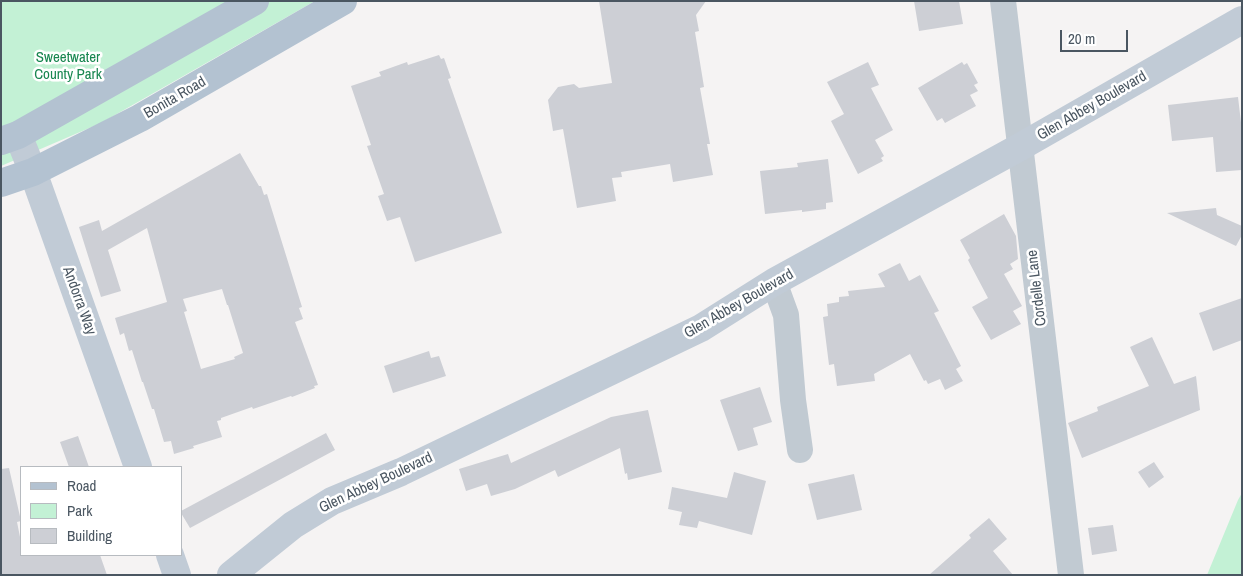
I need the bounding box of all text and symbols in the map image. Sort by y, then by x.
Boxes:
scale bar [1063,20,1130,52]
text: 20 m [1068,28,1095,49]
park label: Sweetwater County Park [34,49,102,84]
street label: Glen Abbey Boulevard [1034,67,1150,145]
street label: Bonita Road [141,73,209,123]
street label: Cordelle Lane [1023,249,1051,327]
street label: Andorra Way [58,264,100,338]
street label: Glen Abbey Boulevard [681,265,797,343]
street label: Glen Abbey Boulevard [316,449,436,517]
legend [20,466,182,556]
text: Road [67,475,96,496]
text: Park [67,500,92,521]
text: Building [67,525,112,546]

